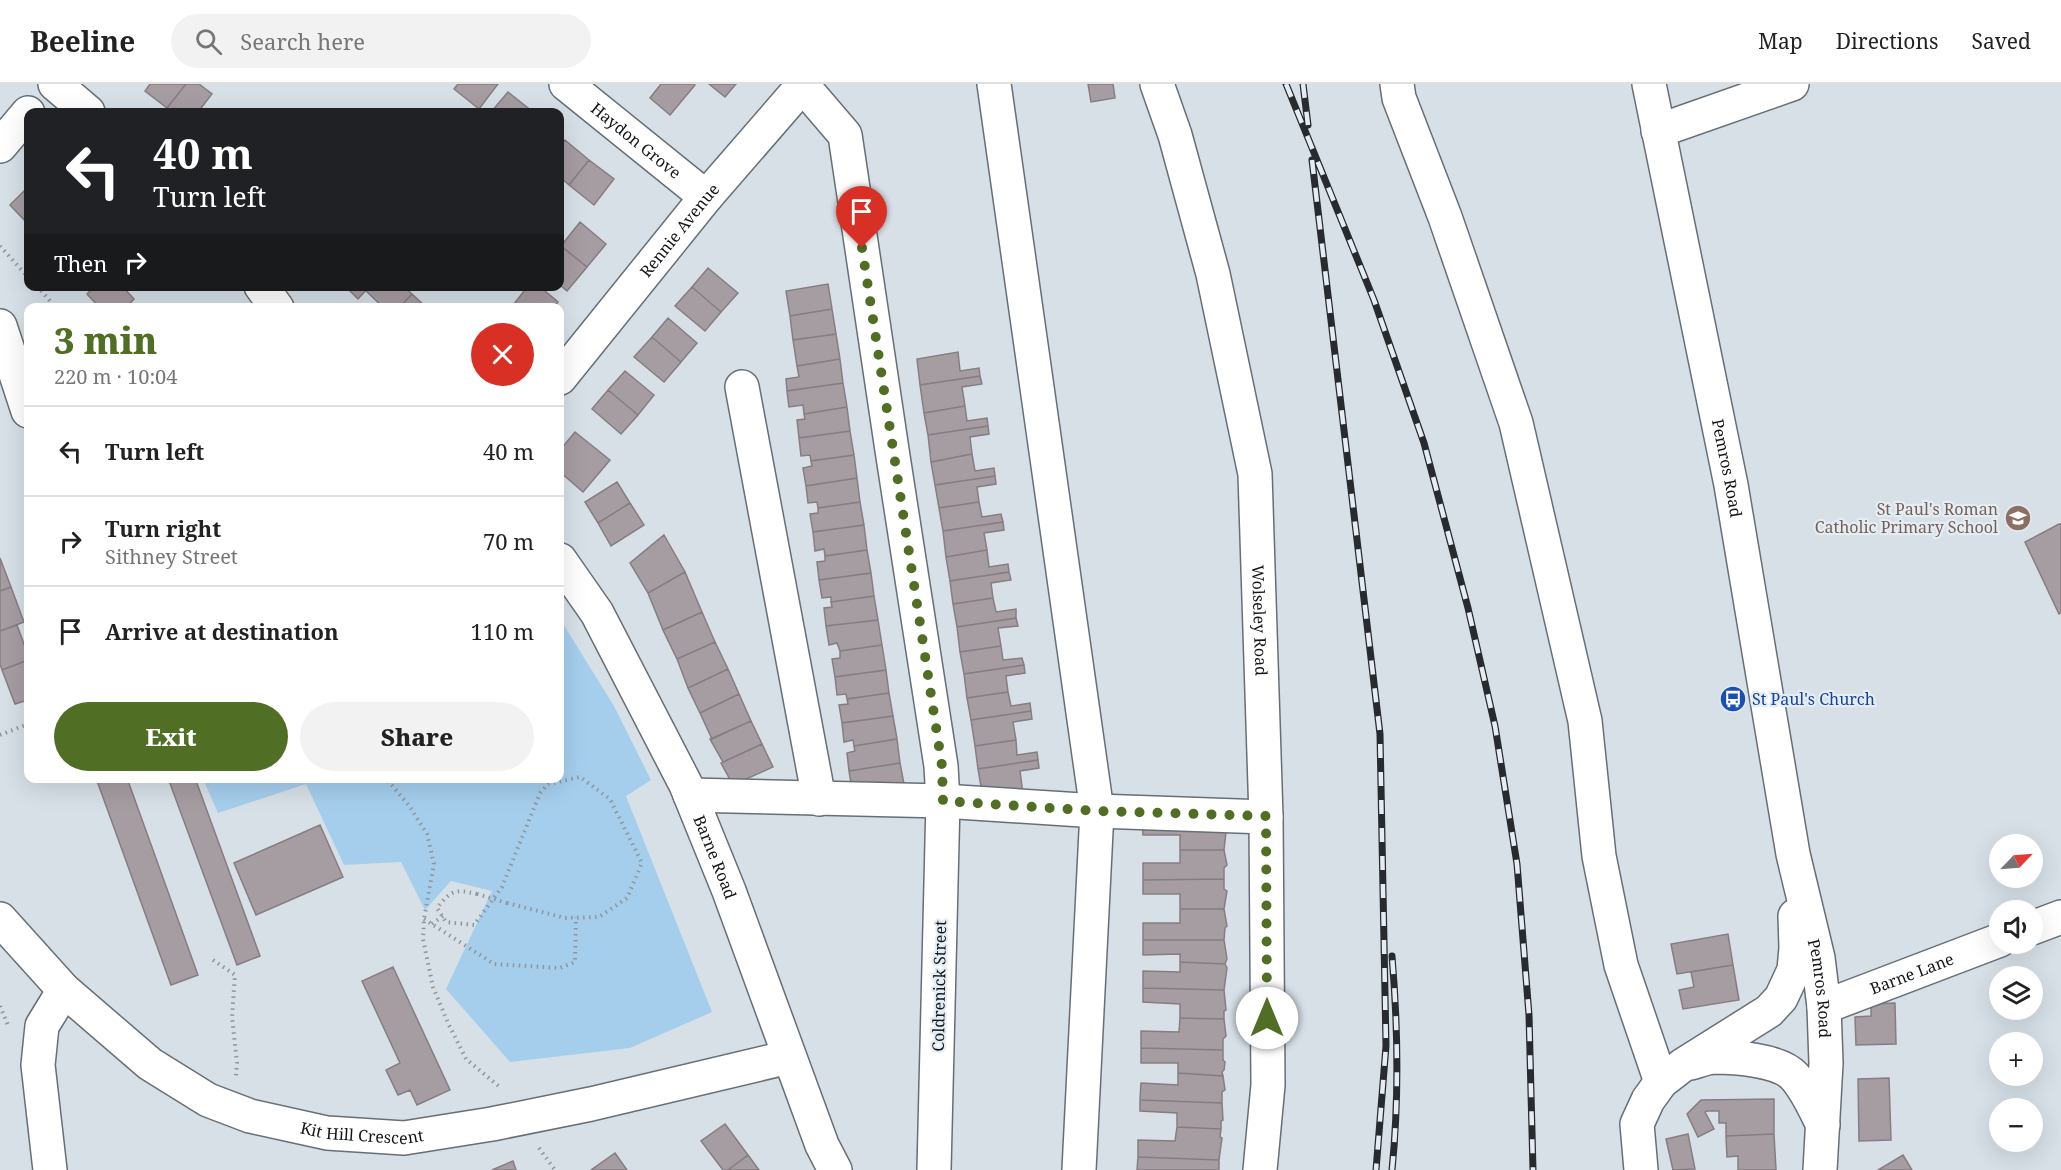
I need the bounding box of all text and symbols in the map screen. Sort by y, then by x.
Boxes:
search box [171,14,591,68]
text: Beeline [30,22,135,60]
icon: search [192,25,225,58]
text: Search here [240,26,365,56]
text: Map [1758,27,1803,55]
text: Directions [1836,27,1938,55]
text: Saved [1971,27,2031,55]
street label: Haydon Grove [586,97,686,184]
text: 40 m [153,124,253,181]
icon: left [54,132,132,210]
text: Turn left [153,178,266,215]
street label: Rennie Avenue [635,179,724,282]
pin [836,186,887,248]
icon: arrive [845,195,878,228]
icon: right [119,246,152,279]
text: Then [54,248,107,278]
text: 3 min [54,316,157,365]
button: close [471,323,534,386]
text: 220 m · 10:04 [54,363,177,390]
street label: Pemros Road [1707,417,1747,519]
icon: left [54,435,87,468]
text: Turn left [105,436,204,466]
text: 40 m [483,436,534,466]
place label: St Paul's Roman Catholic Primary School [1815,498,1998,538]
school or university icon: St Paul's Roman Catholic Primary School [2003,503,2033,533]
text: Turn right [105,513,221,543]
icon: right [54,525,87,558]
text: 70 m [483,526,534,556]
text: Sithney Street [105,543,238,570]
street label: Wolseley Road [1247,564,1272,676]
icon: arrive [54,615,87,648]
text: Arrive at destination [105,616,339,646]
text: 110 m [471,616,534,646]
bus stop icon: St Paul's Church [1718,684,1748,714]
place label: St Paul's Church [1752,688,1875,710]
button: Exit [54,702,288,771]
button: Share [300,702,534,771]
street label: Barne Road [688,812,742,902]
north arrow [1989,834,2043,888]
map controls [1989,834,2043,1152]
button: sound [1989,900,2043,954]
street label: Coldrenick Street [927,920,951,1052]
street label: Pemros Road [1803,936,1836,1039]
street label: Barne Lane [1867,948,1957,999]
button: layers [1989,966,2043,1020]
position arrow [1235,986,1299,1050]
button: + [1989,1032,2043,1086]
button: − [1989,1098,2043,1152]
street label: Kit Hill Crescent [298,1116,425,1149]

